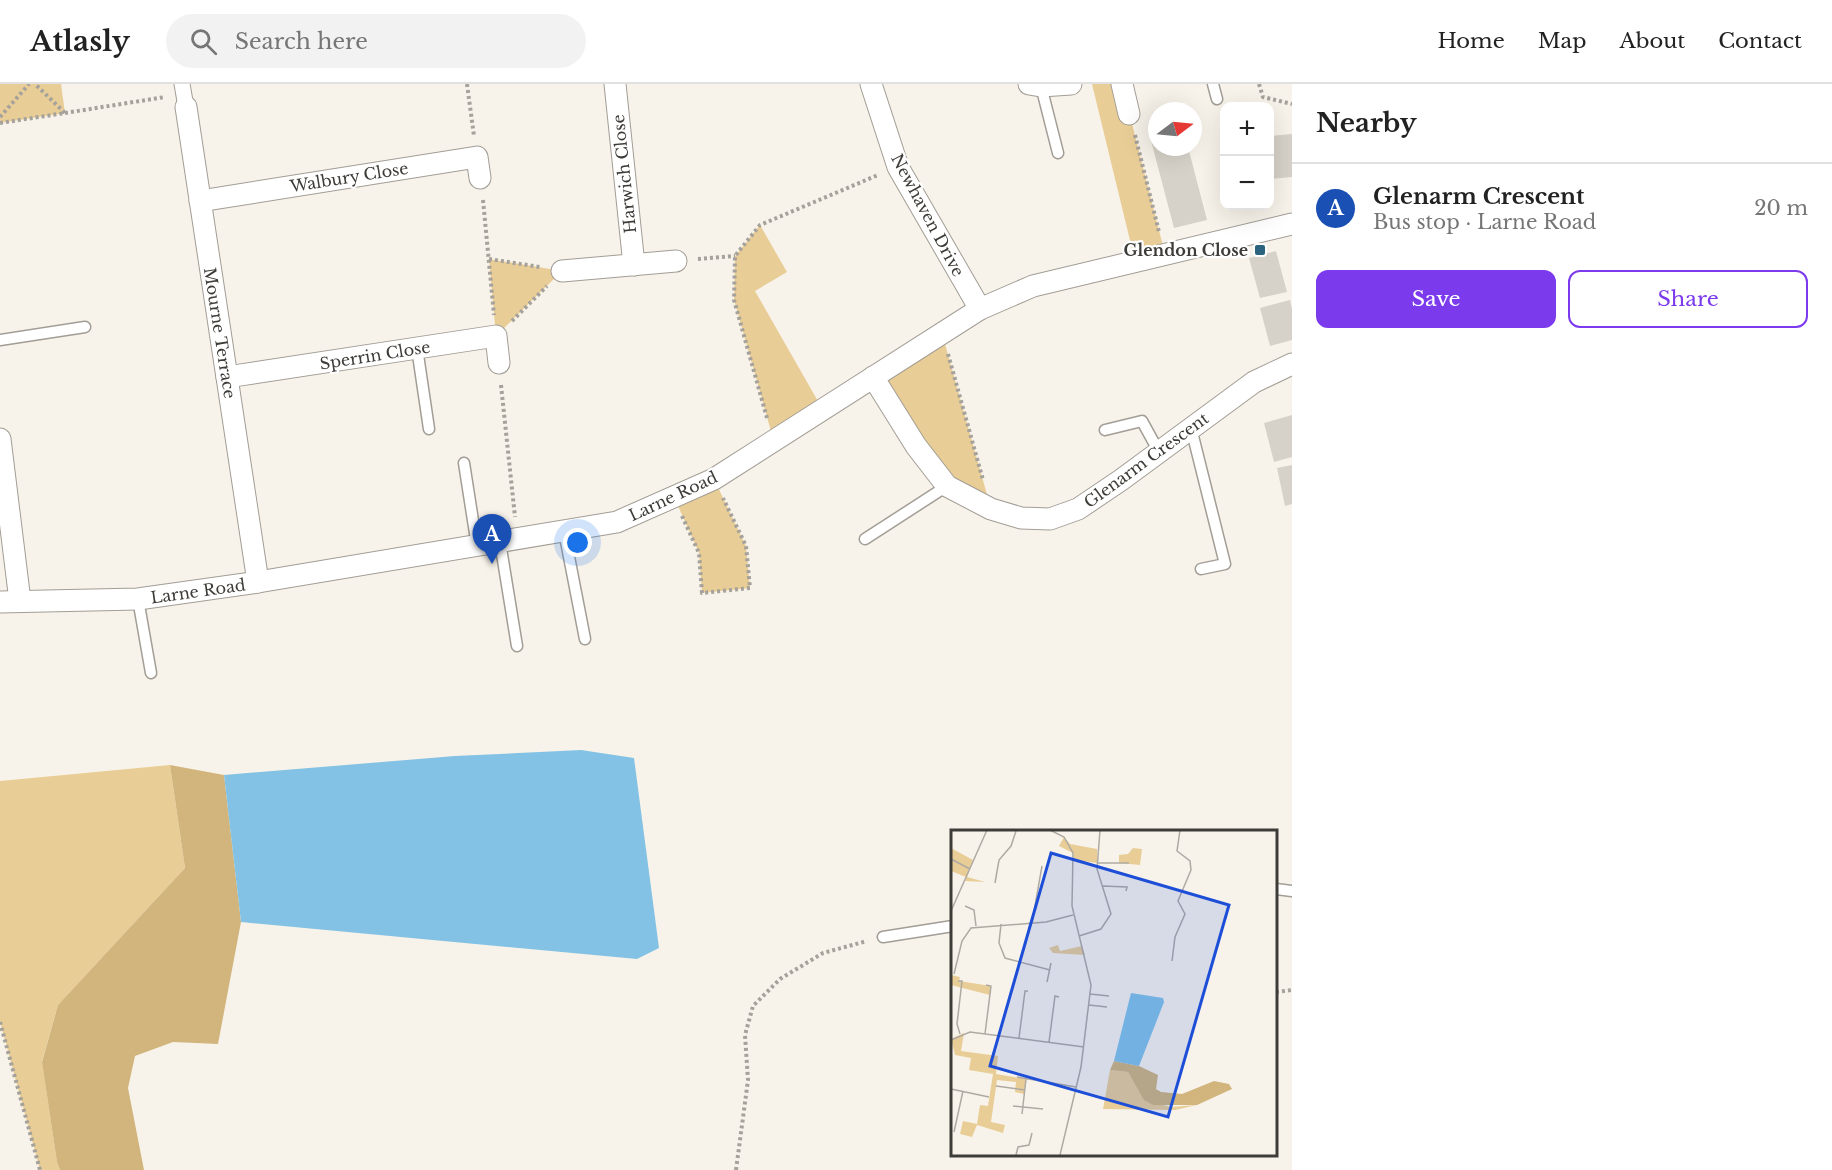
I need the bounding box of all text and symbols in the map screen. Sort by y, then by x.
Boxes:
search box [166,14,586,68]
text: Atlasly [30,24,130,59]
icon: search [187,25,220,58]
text: Search here [235,28,368,55]
text: Home [1438,28,1505,54]
text: Map [1538,28,1586,54]
text: About [1619,28,1685,54]
text: Contact [1718,28,1802,54]
north arrow [1148,102,1202,156]
map controls [1220,102,1274,210]
button: + [1220,102,1274,156]
text: Nearby [1316,107,1417,139]
street label: Harwich Close [608,114,640,234]
street label: Newhaven Drive [887,150,969,280]
button: − [1220,156,1274,210]
street label: Walbury Close [287,158,410,196]
text: Glenarm Crescent [1373,183,1584,210]
text: A [1327,196,1344,220]
text: 20 m [1754,196,1808,220]
text: Bus stop · Larne Road [1373,210,1596,234]
place label: Glendon Close [1124,240,1248,260]
marker: Glendon Close [1253,243,1267,257]
street label: Mourne Terrace [200,266,240,400]
button: Save [1316,270,1556,328]
button: Share [1568,270,1808,328]
street label: Sperrin Close [318,336,432,374]
street label: Glenarm Crescent [1080,408,1212,512]
street label: Larne Road [625,467,721,525]
pin: A [472,514,512,564]
your location [563,528,592,557]
street label: Larne Road [149,574,247,608]
inset map [951,830,1277,1155]

